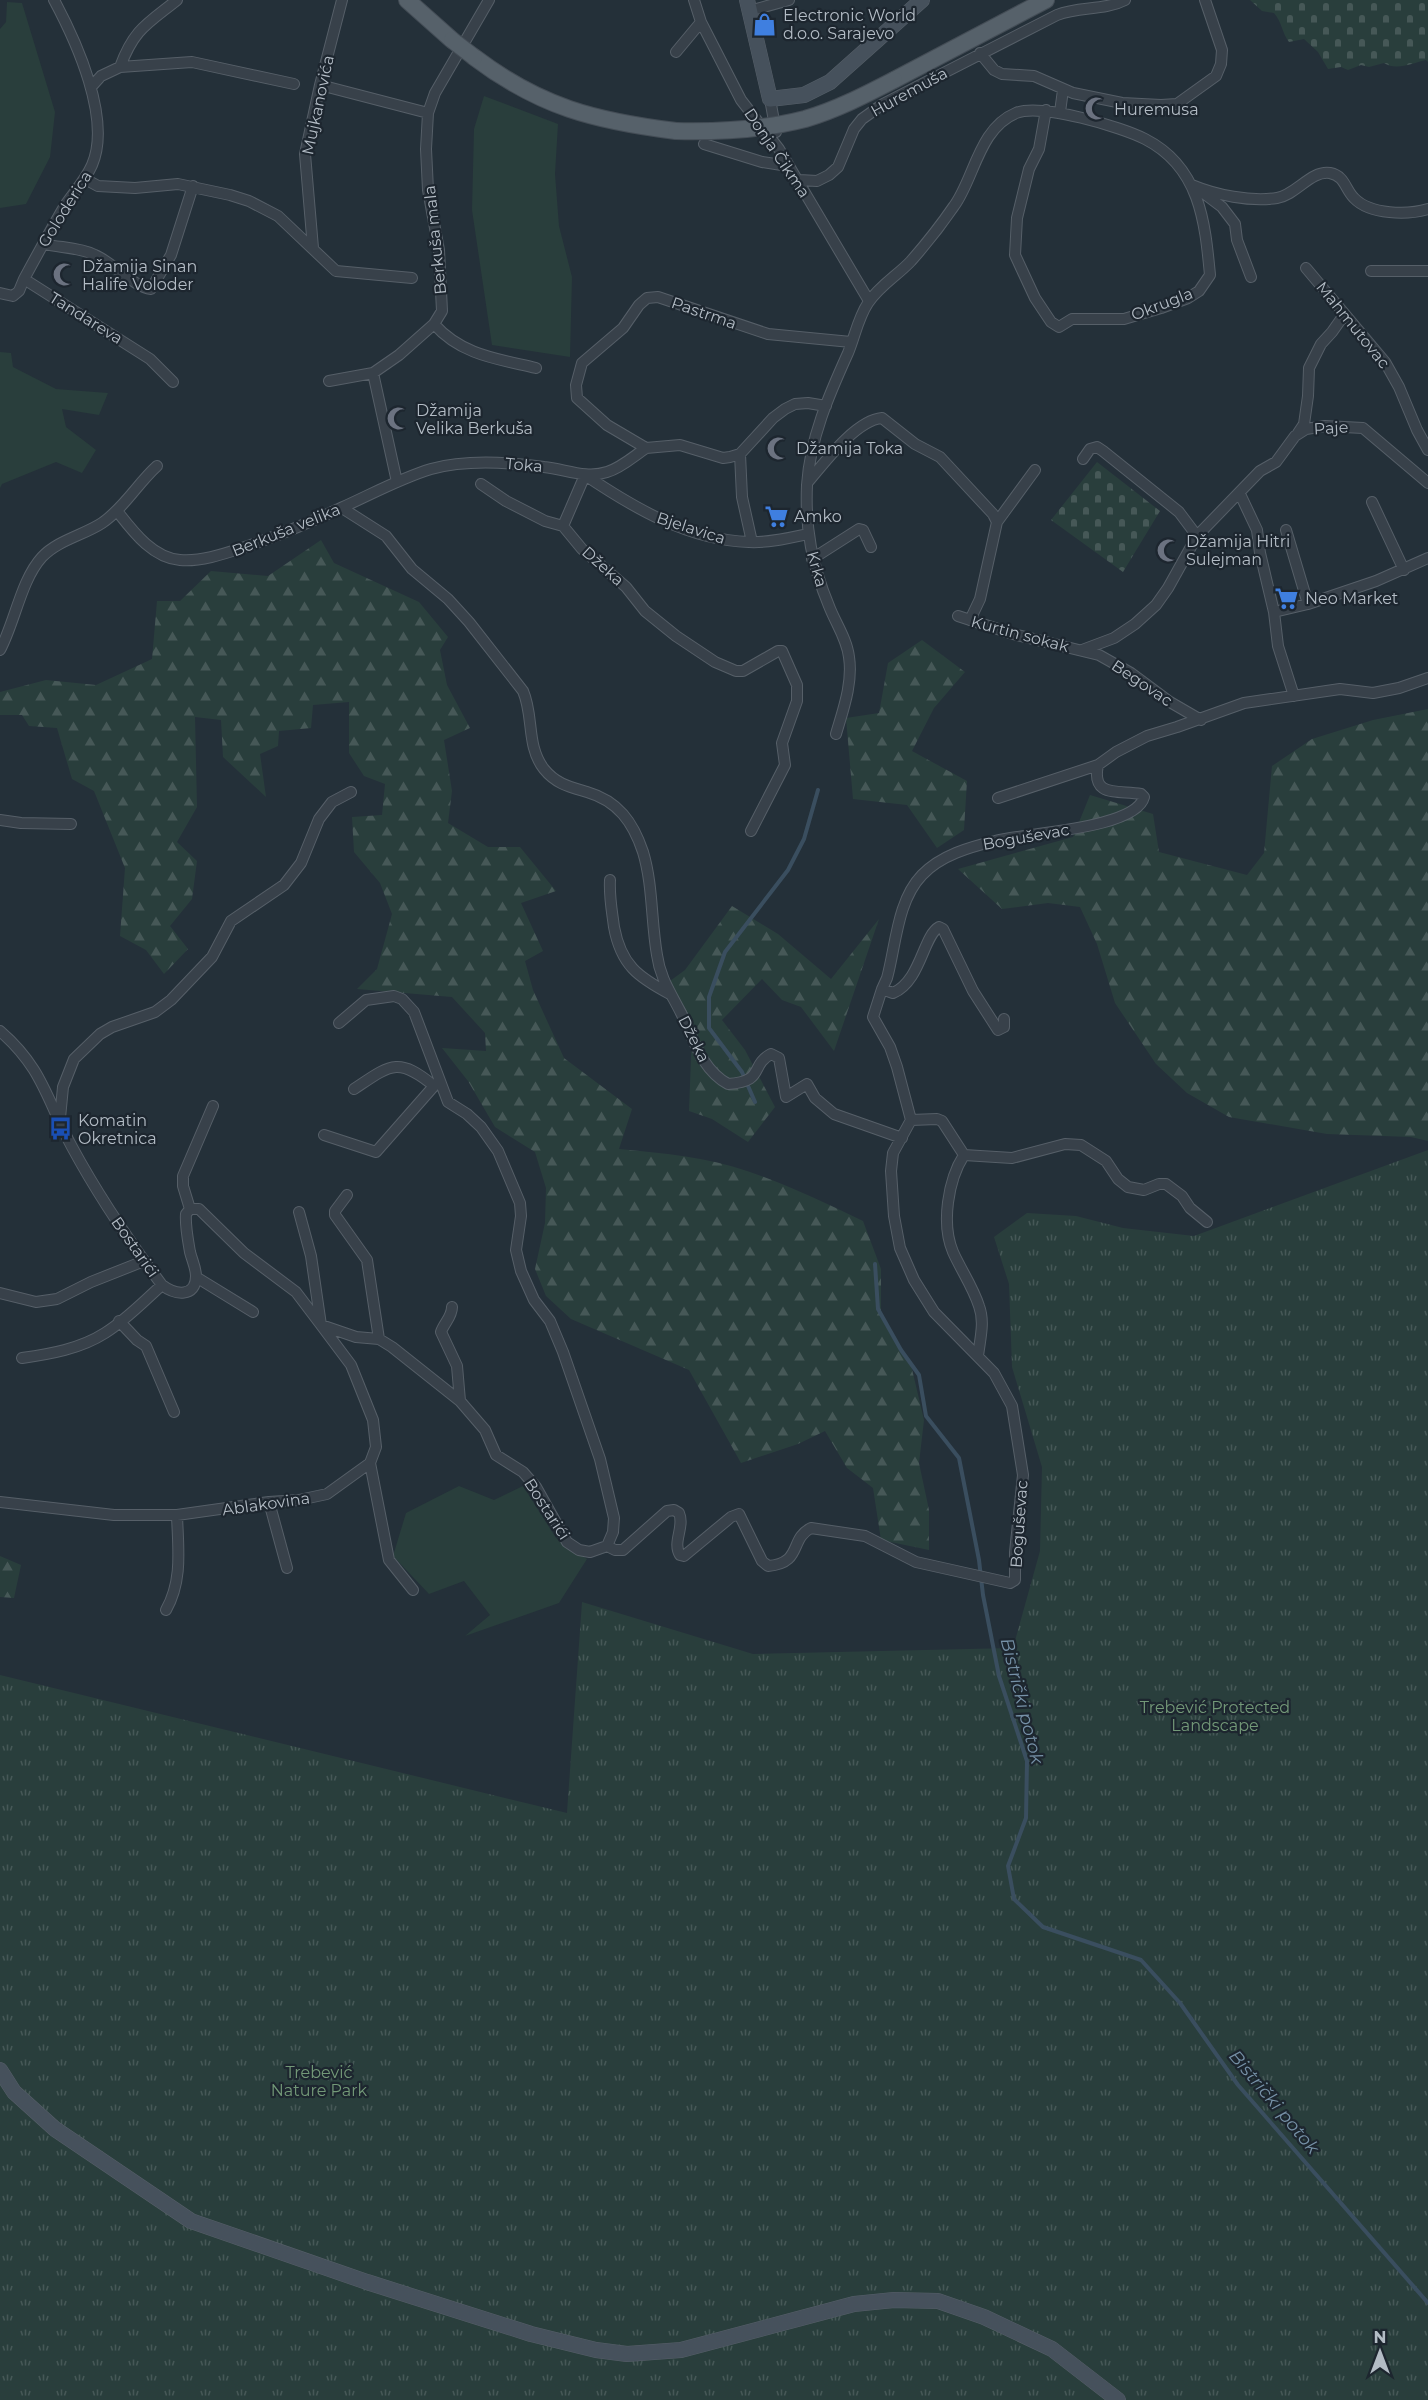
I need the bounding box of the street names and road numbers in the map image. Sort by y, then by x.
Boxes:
street label: Mujkanovića [298,53,338,157]
street label: Huremuša [867,63,951,121]
street label: Donja Čikma [740,105,814,201]
street label: Goloderica [34,167,96,251]
street label: Berkuša mala [420,184,450,296]
street label: Mahmutovac [1312,278,1394,372]
street label: Okrugla [1128,284,1196,324]
street label: Tandareva [46,288,126,348]
street label: Pastrma [669,293,739,333]
street label: Paje [1313,418,1349,438]
street label: Toka [505,454,543,476]
street label: Berkuša velika [229,500,343,560]
street label: Bjelavica [654,508,728,548]
street label: Džeka [578,542,628,590]
street label: Krka [803,549,831,589]
street label: Kurtin sokak [969,612,1071,656]
street label: Begovac [1108,656,1176,710]
street label: Boguševac [981,820,1071,854]
street label: Džeka [674,1013,714,1065]
street label: Bostarići [107,1213,163,1281]
street label: Bostarići [520,1475,574,1543]
street label: Boguševac [1006,1479,1032,1569]
street label: Ablakovina [221,1488,311,1520]

